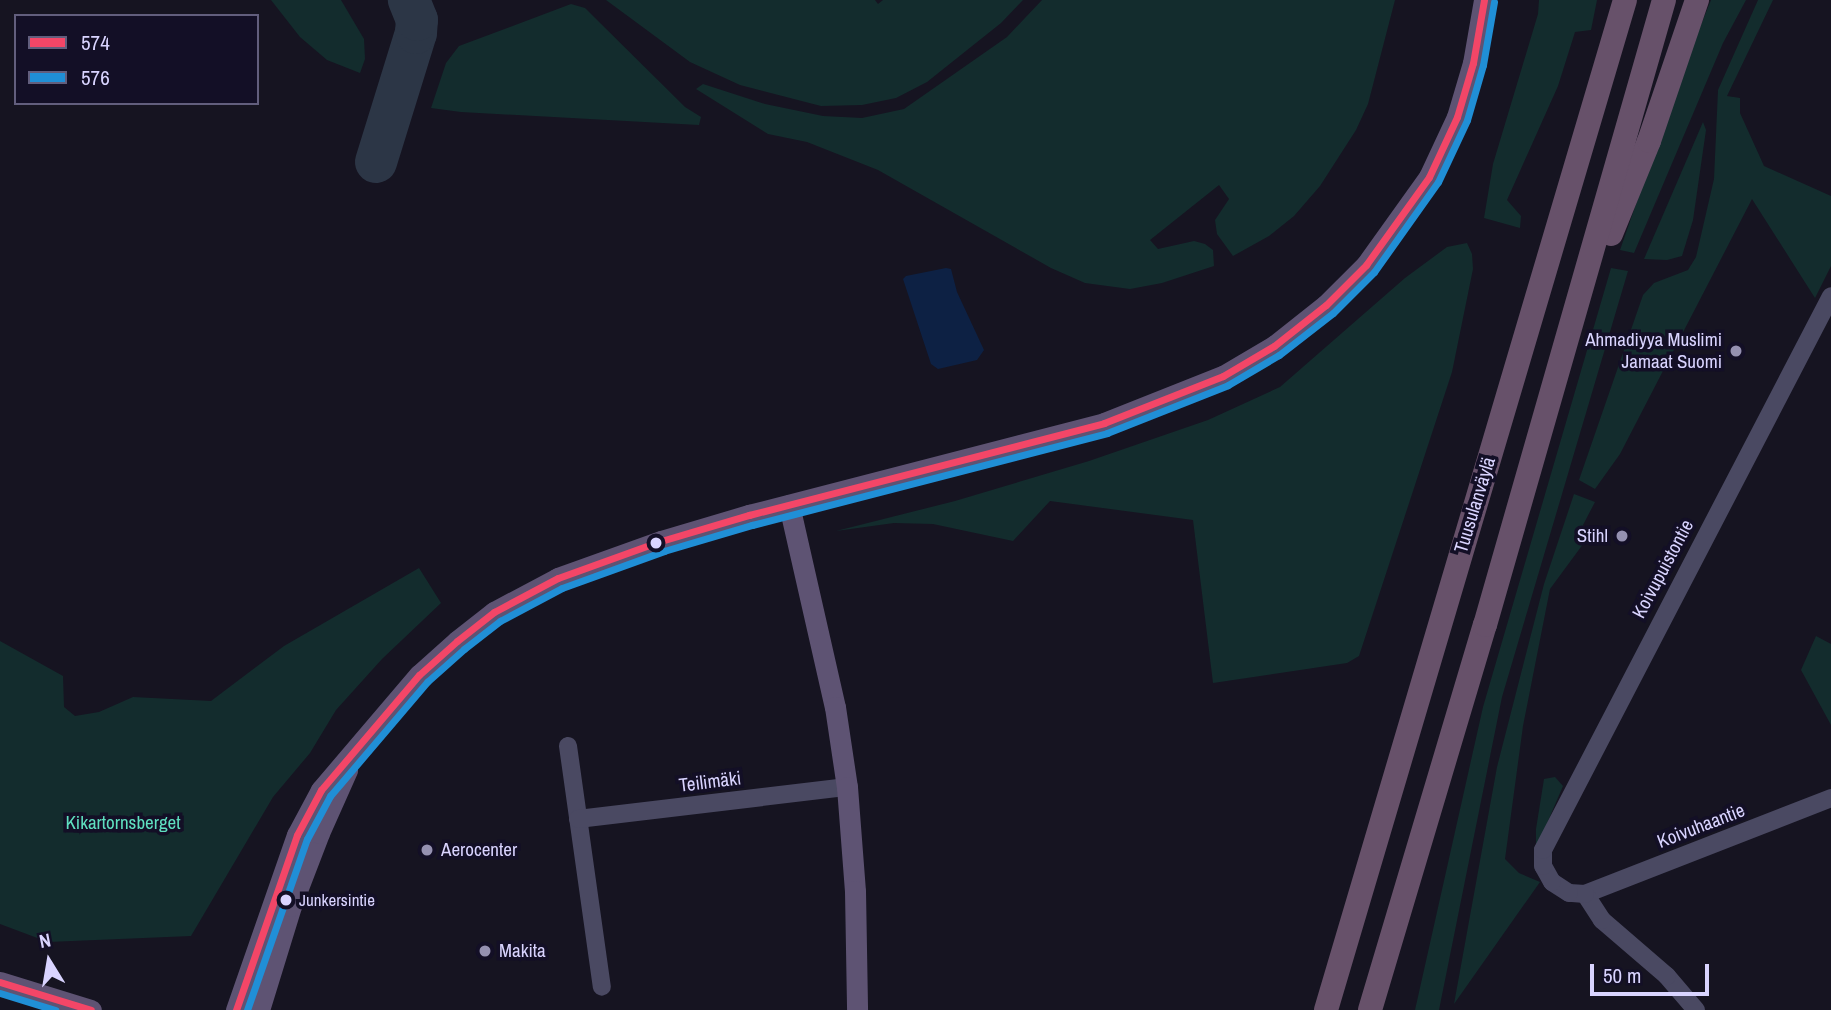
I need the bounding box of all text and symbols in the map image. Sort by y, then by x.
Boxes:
legend [14,14,259,105]
text: 574 [81,28,110,57]
text: 576 [81,63,110,92]
place label: Ahmadiyya Muslimi Jamaat Suomi [1585,329,1722,373]
marker: Ahmadiyya Muslimi Jamaat Suomi [1728,343,1744,359]
street label: Tuusulanväylä [1450,454,1500,556]
street label: Koivupuistontie [1628,516,1698,622]
place label: Stihl [1577,525,1608,547]
marker: Stihl [1614,528,1630,544]
unlabelled marker [649,536,663,550]
street label: Teilimäki [678,767,742,797]
street label: Koivuhaantie [1654,799,1748,853]
park label: Kikartornsberget [65,812,181,834]
place label: Aerocenter [441,839,517,861]
marker: Aerocenter [419,842,435,858]
place label: Junkersintie [299,890,375,910]
marker: Junkersintie [279,893,293,907]
north arrow [14,926,84,996]
text: N [37,927,53,954]
place label: Makita [499,940,546,962]
marker: Makita [477,943,493,959]
scale bar [1593,950,1712,994]
text: 50 m [1603,961,1641,990]

